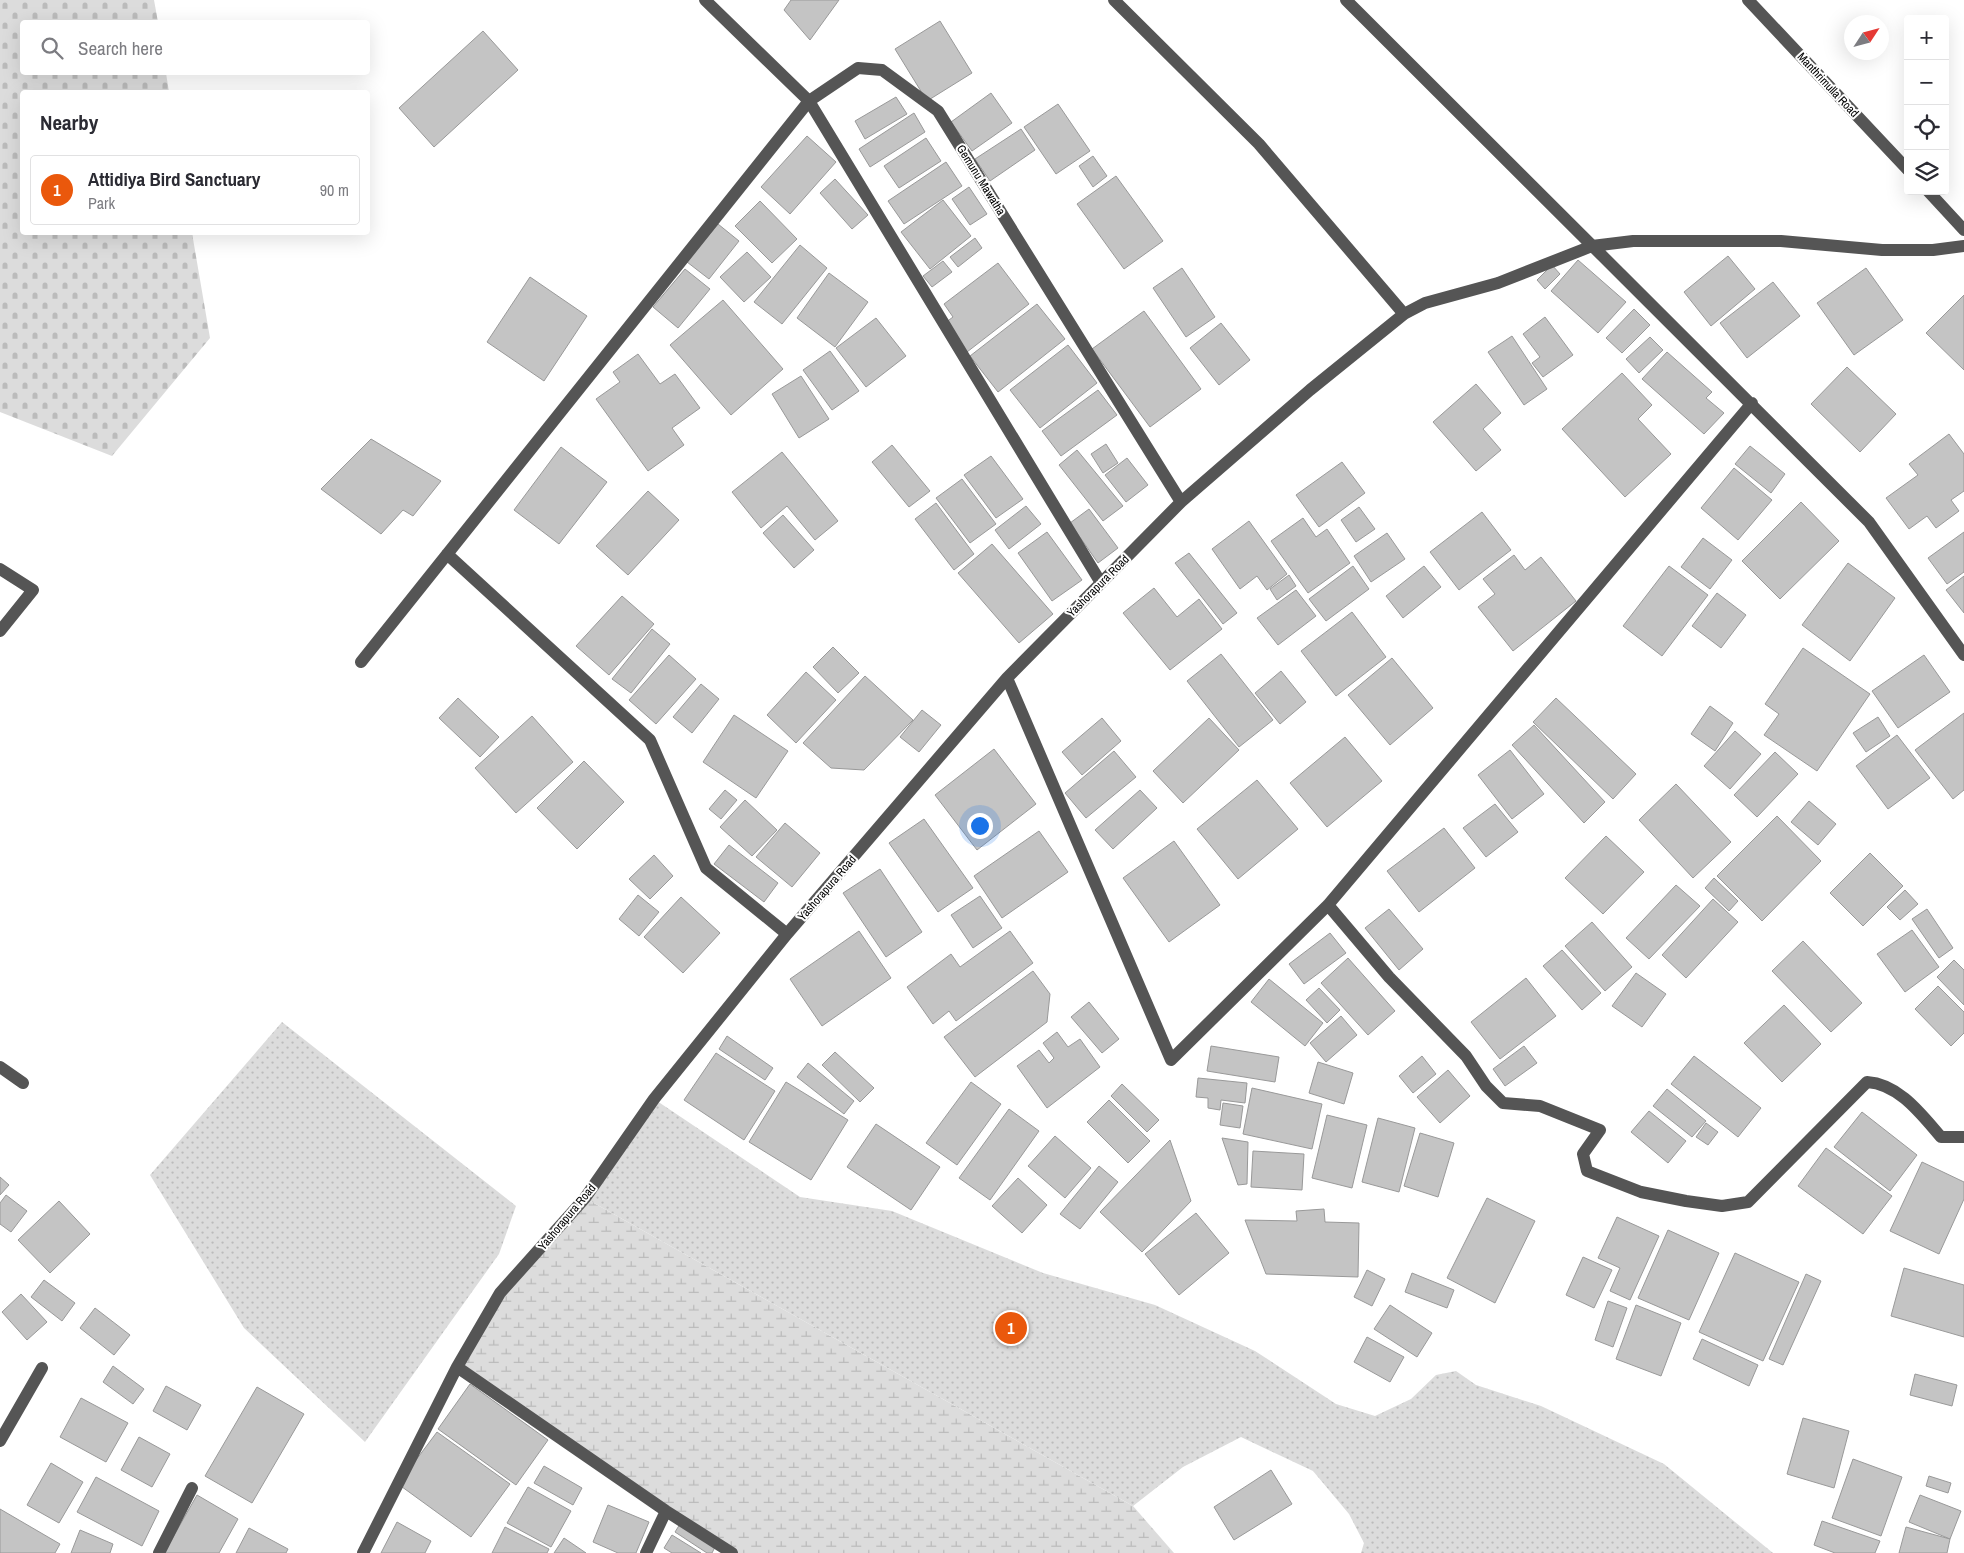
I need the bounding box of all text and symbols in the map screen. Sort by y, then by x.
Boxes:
north arrow [1844,15,1889,60]
map controls [1904,15,1949,195]
button: + [1904,15,1949,60]
search box [20,20,370,75]
icon: search [38,34,66,62]
text: Search here [78,35,163,61]
street label: Manthrimulla Road [1794,49,1862,121]
button: − [1904,60,1949,105]
button: locate [1904,105,1949,150]
text: Nearby [40,108,98,137]
street label: Gemunu Mawatha [953,142,1009,219]
button: layers [1904,150,1949,195]
text: Attidiya Bird Sanctuary [88,166,260,192]
text: 1 [53,179,61,201]
text: 90 m [320,179,349,201]
text: Park [88,192,115,214]
street label: Yashorapura Road [1063,551,1133,621]
your location [967,813,993,839]
street label: Yashorapura Road [794,852,860,924]
street label: Yashorapura Road [535,1180,599,1254]
pin: 1 [995,1309,1027,1347]

